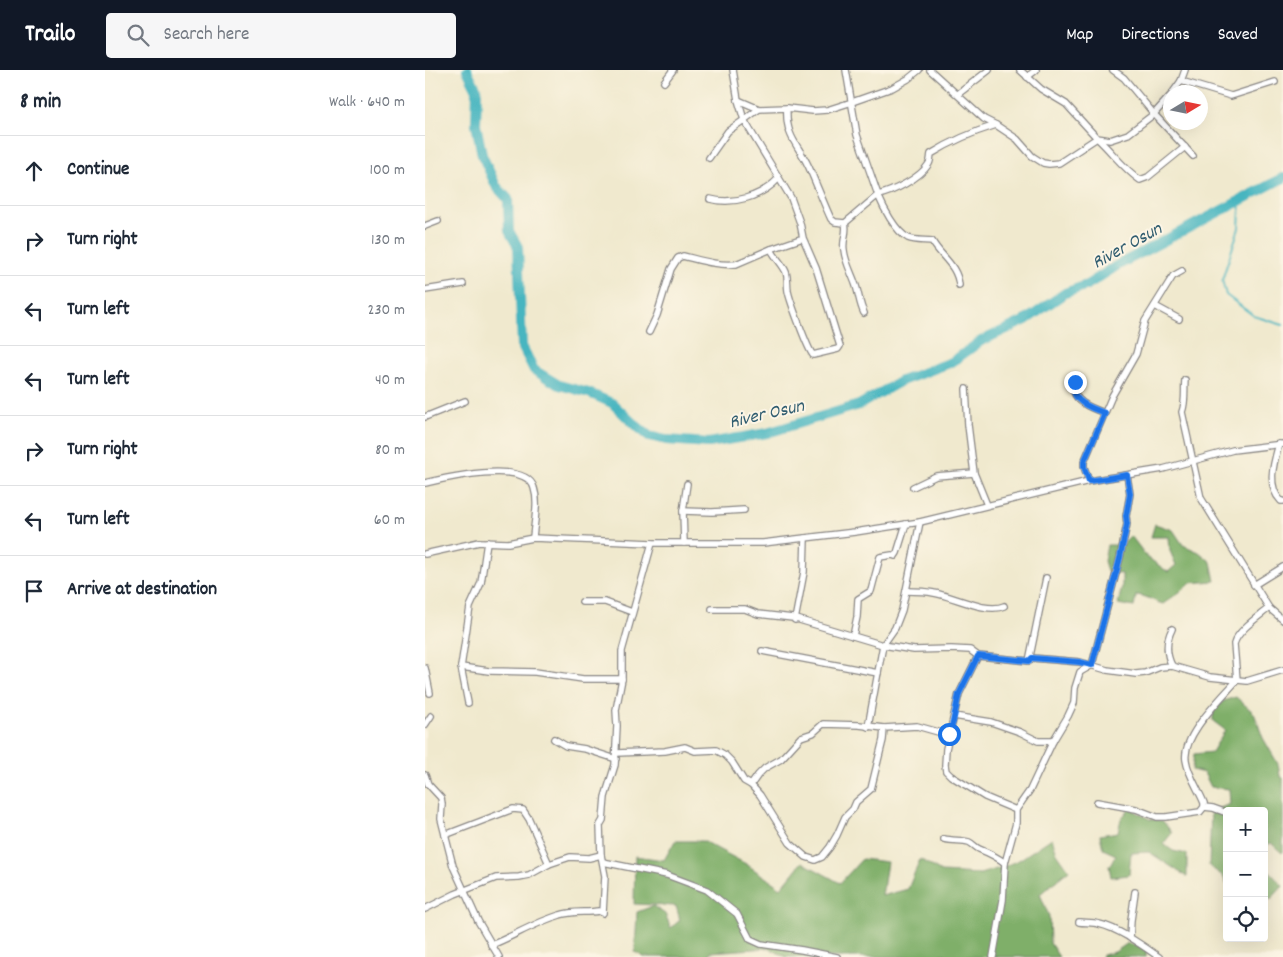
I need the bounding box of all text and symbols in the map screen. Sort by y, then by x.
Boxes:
search box [106,13,456,58]
text: Trailo [25,18,76,52]
icon: search [124,21,152,49]
text: Search here [164,22,249,49]
text: Map [1066,23,1093,48]
text: Directions [1121,23,1190,48]
text: Saved [1218,23,1258,48]
north arrow [1163,85,1208,130]
text: 8 min [20,88,61,118]
text: Walk · 640 m [329,91,405,114]
icon: ahead [20,157,48,185]
text: Continue [67,157,129,184]
text: 100 m [369,159,405,182]
water label: River Osun [1088,216,1169,277]
icon: right [20,227,48,255]
text: Turn right [67,227,138,254]
text: 130 m [371,229,405,252]
icon: left [20,297,48,325]
text: Turn left [67,297,130,324]
text: 230 m [368,299,405,322]
icon: left [20,367,48,395]
text: Turn left [67,367,130,394]
text: 40 m [375,369,405,392]
route end [1064,371,1087,394]
water label: River Osun [727,393,808,437]
icon: right [20,437,48,465]
text: Turn right [67,437,138,464]
text: 80 m [375,439,405,462]
icon: left [20,507,48,535]
text: Turn left [67,507,130,534]
text: 60 m [374,509,405,532]
icon: arrive [20,577,48,605]
text: Arrive at destination [67,577,217,604]
route start [938,723,961,746]
map controls [1223,807,1268,942]
button: + [1223,807,1268,852]
button: − [1223,852,1268,897]
button: locate [1223,897,1268,942]

